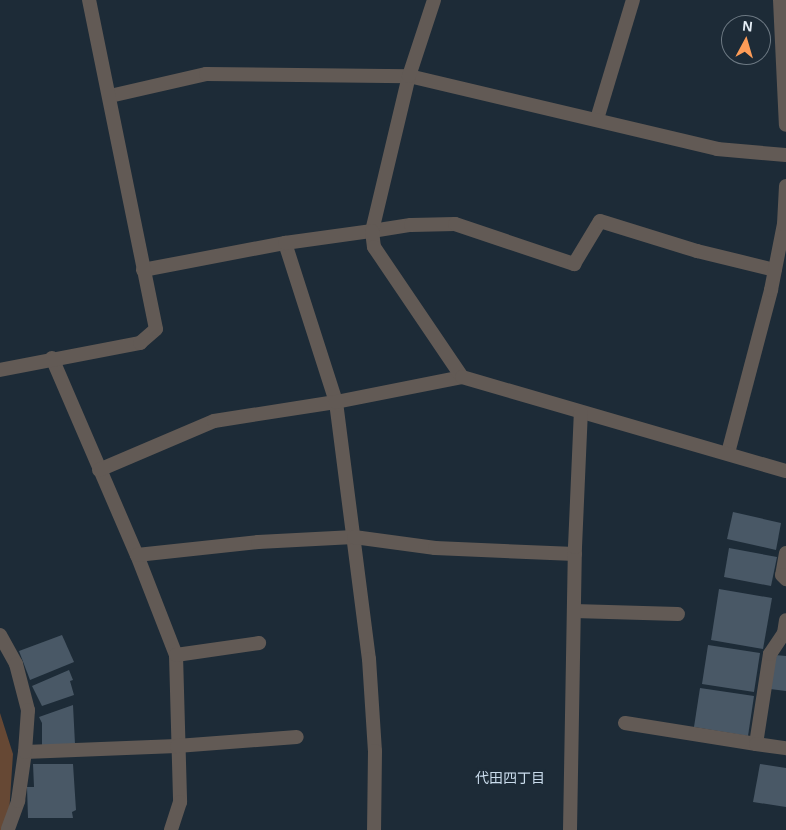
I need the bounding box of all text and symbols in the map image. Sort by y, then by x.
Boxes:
north arrow [721,15,771,65]
text: N [742,18,753,35]
district label: 代田四丁目 [475,770,545,786]

